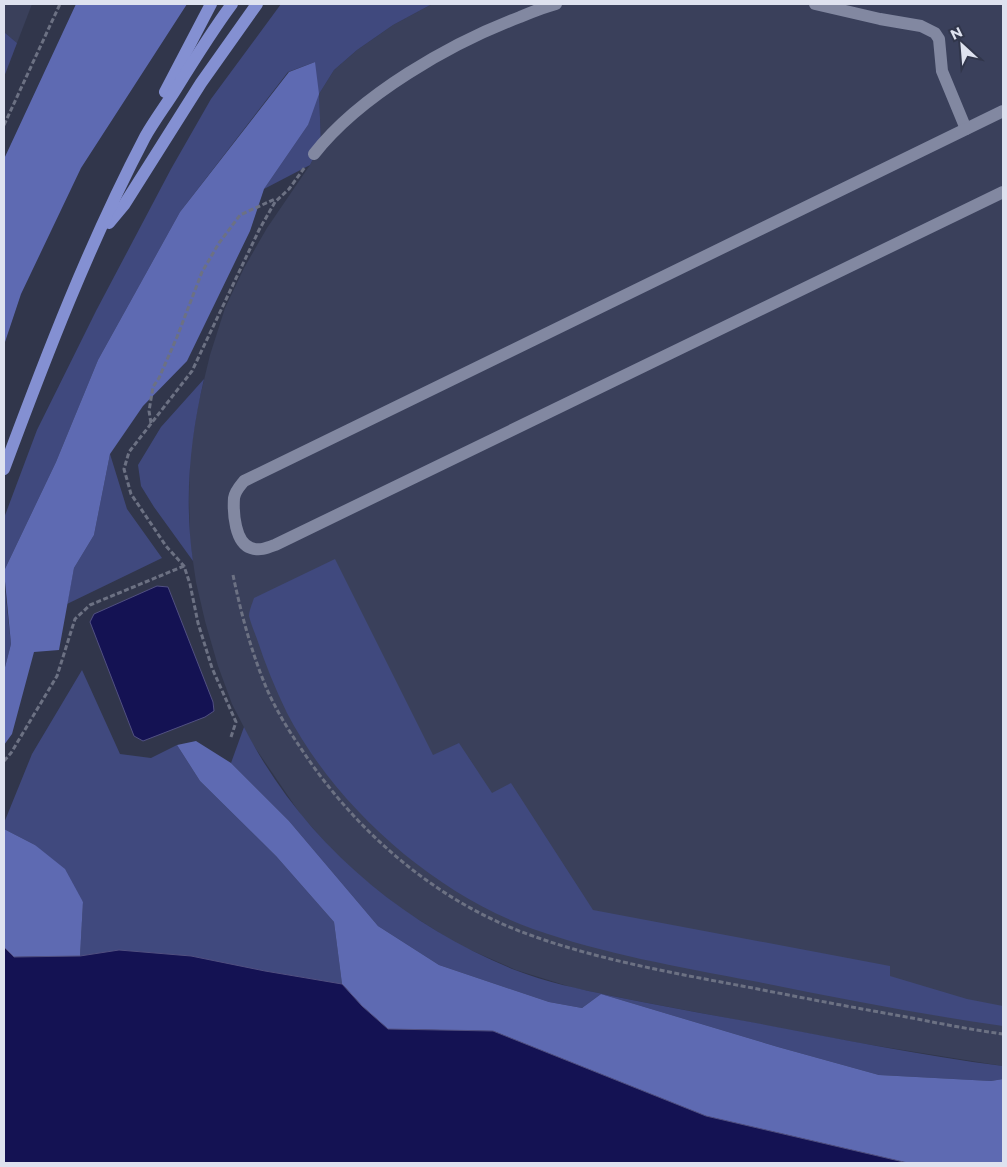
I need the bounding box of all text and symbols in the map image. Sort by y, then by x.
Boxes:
north arrow [937,20,987,70]
text: N [947,23,965,44]

